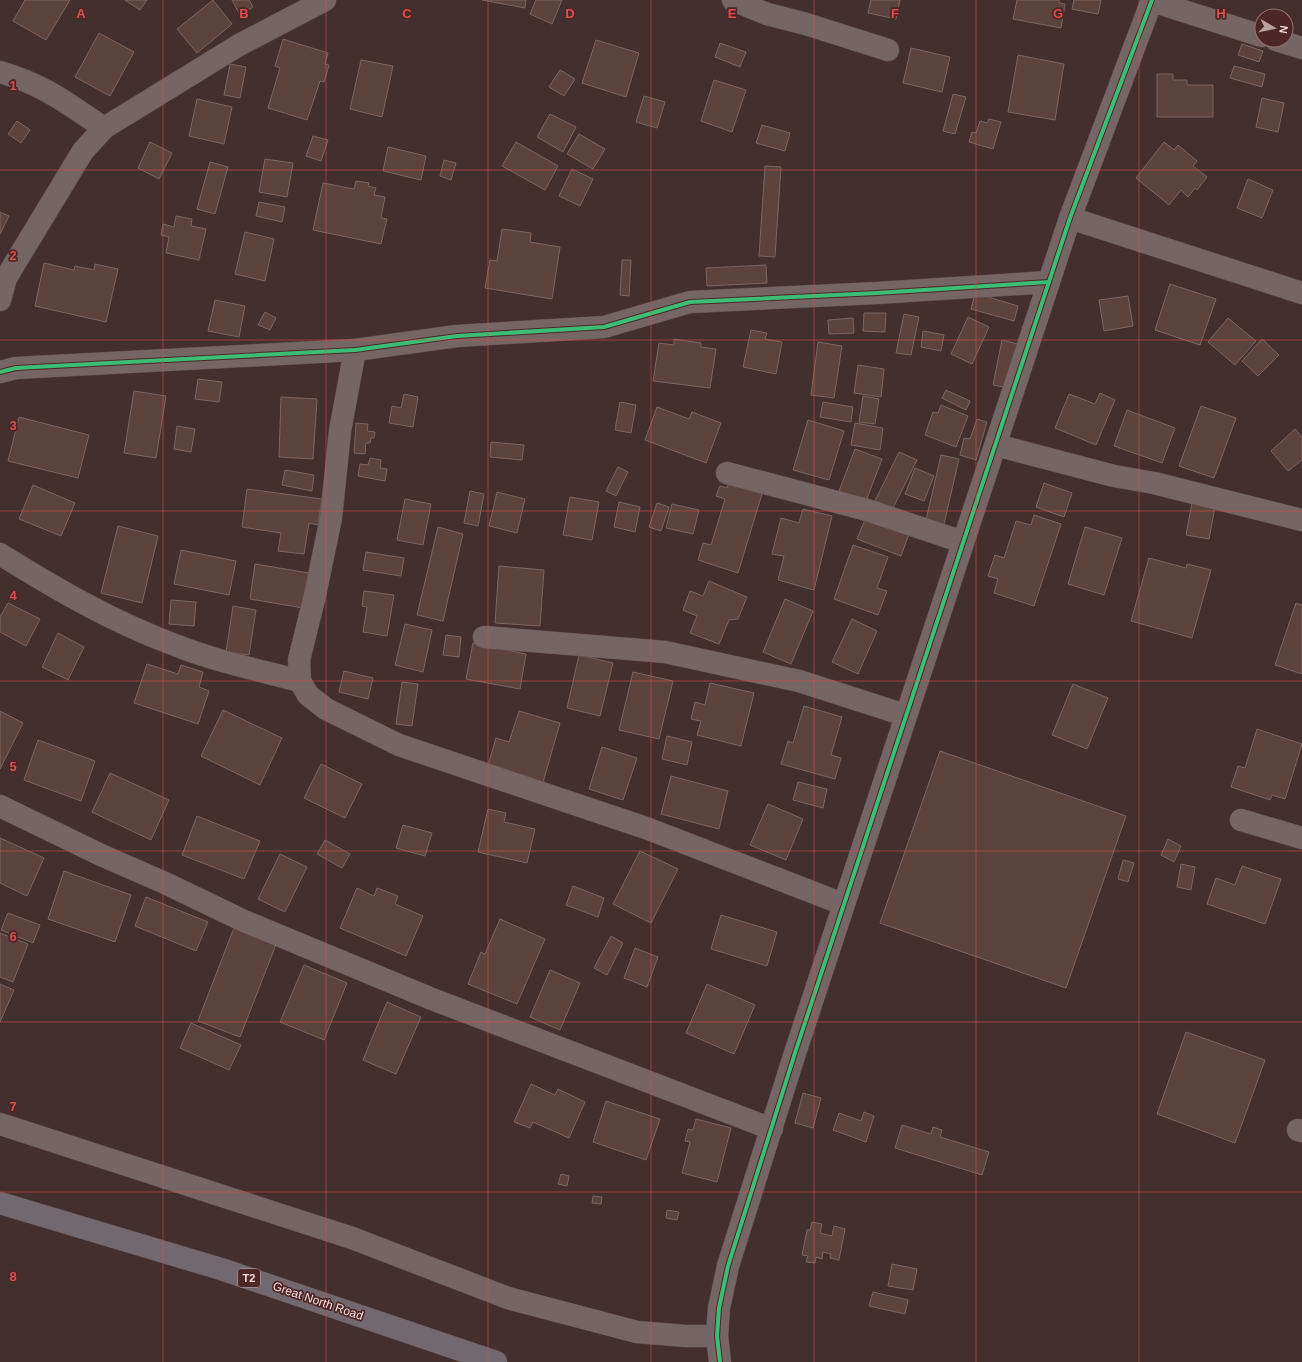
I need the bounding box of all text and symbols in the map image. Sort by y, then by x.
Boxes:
text: A [76,6,86,21]
text: B [239,6,249,21]
text: C [402,6,412,21]
text: D [565,6,575,21]
text: E [728,6,737,21]
text: F [891,6,899,21]
text: G [1053,6,1063,21]
text: H [1216,6,1226,21]
north arrow [1254,8,1294,48]
text: N [1277,25,1290,34]
text: 1 [9,78,17,93]
text: 2 [9,248,17,263]
text: 3 [9,418,17,433]
text: 4 [9,588,17,603]
text: 5 [9,759,17,774]
text: 6 [9,929,17,944]
text: 7 [9,1099,17,1114]
text: 8 [9,1269,17,1284]
road number: T2 [238,1269,260,1287]
street label: Great North Road [271,1279,365,1323]

